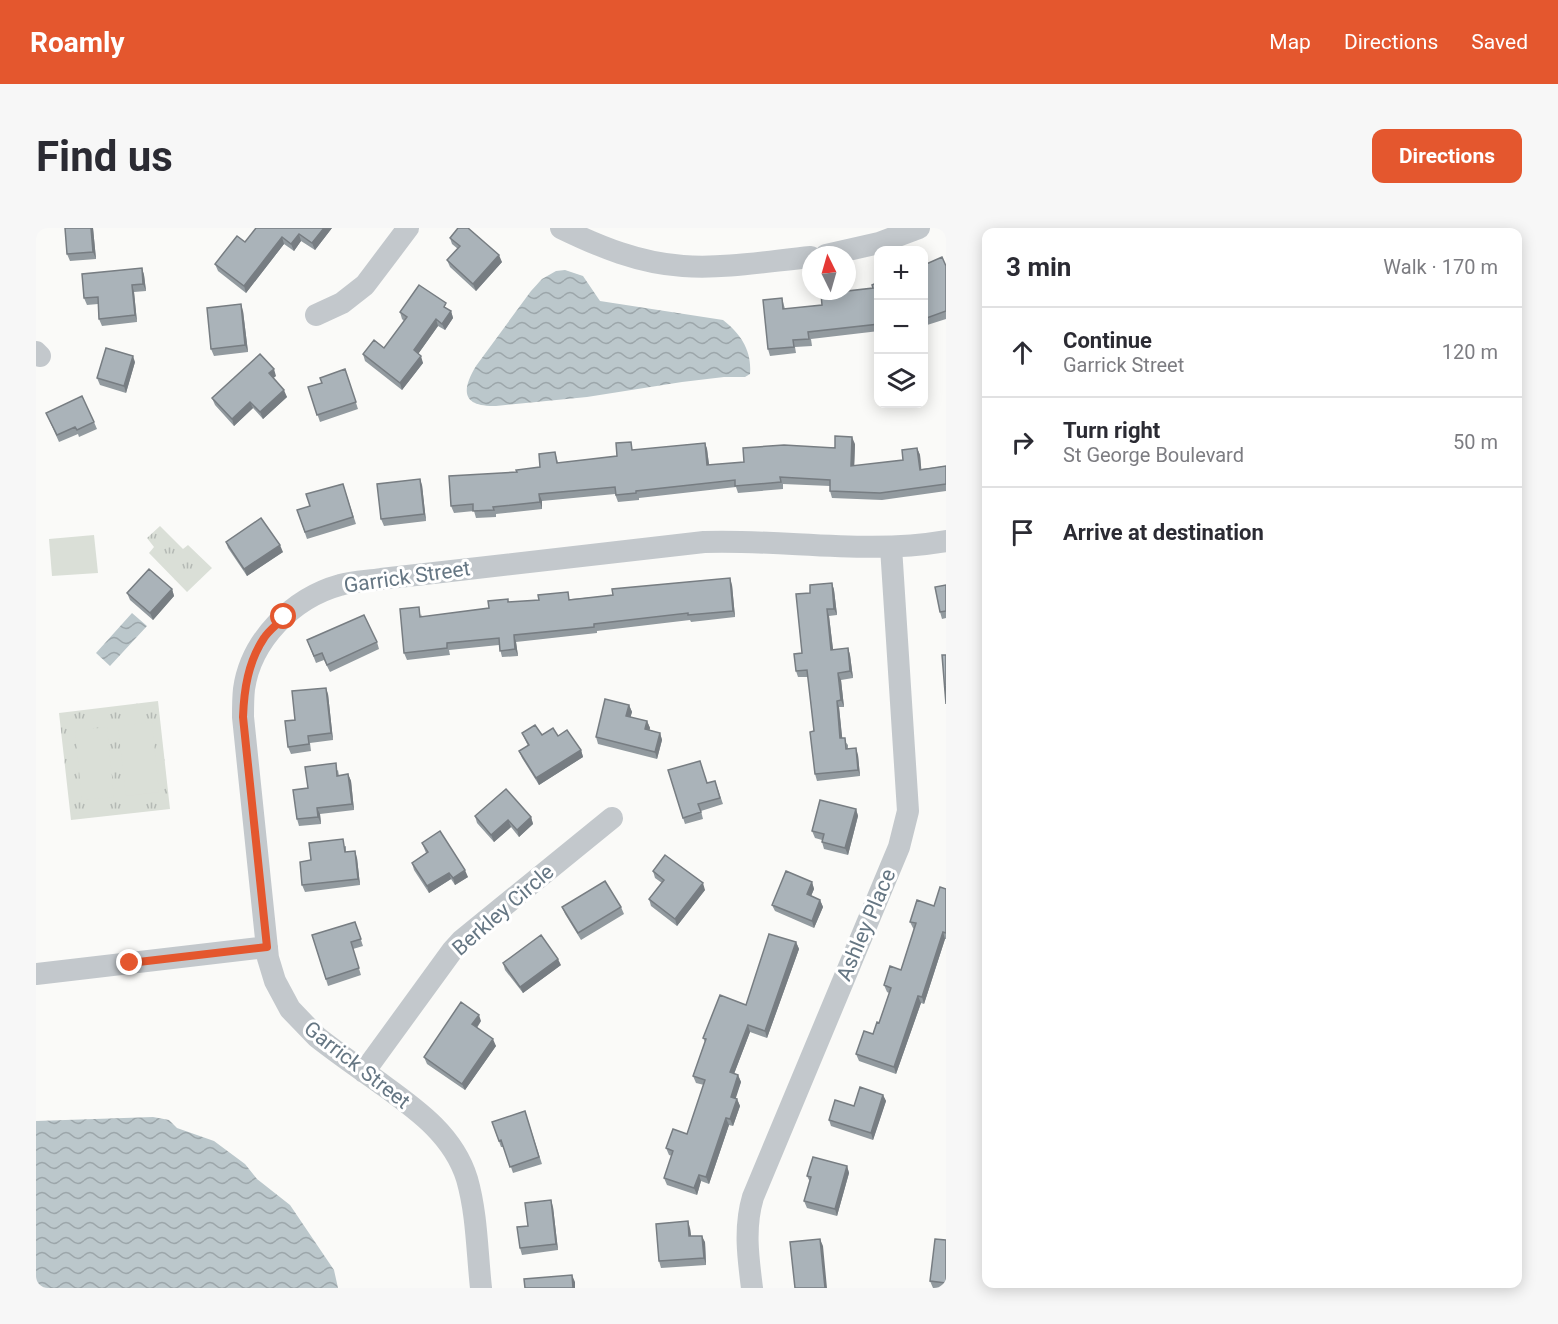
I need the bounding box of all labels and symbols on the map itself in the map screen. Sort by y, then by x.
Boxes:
north arrow [802,246,856,300]
street label: Garrick Street [342,556,472,598]
route start [270,603,296,629]
street label: Berkley Circle [448,860,558,960]
street label: Ashley Place [832,865,900,985]
route end [116,949,142,975]
street label: Garrick Street [299,1016,415,1114]

